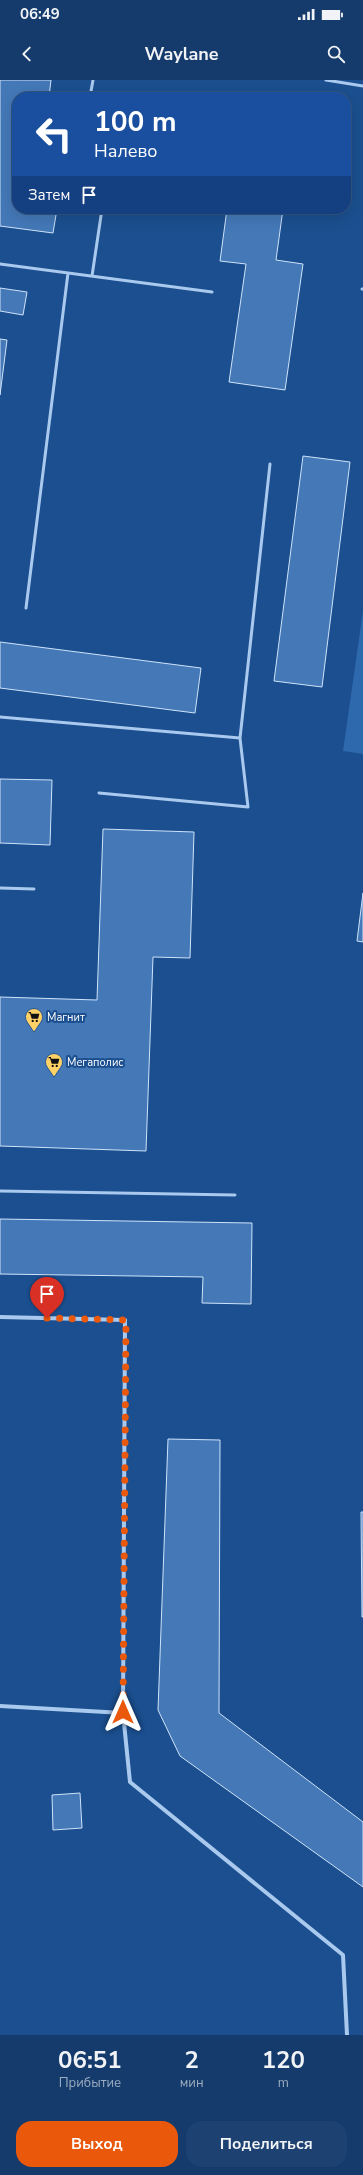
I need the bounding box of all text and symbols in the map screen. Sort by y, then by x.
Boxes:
text: 06:49 [20,4,60,24]
text: Waylane [144,42,219,66]
icon: back [16,43,38,65]
icon: search [325,43,347,65]
text: 100 m [94,103,177,141]
icon: left [28,108,80,160]
text: Налево [94,139,158,163]
icon: arrive [78,184,100,206]
text: Затем [28,185,70,205]
supermarket icon: Магнит [24,1007,44,1032]
place label: Магнит [47,1010,85,1025]
supermarket icon: Мегаполис [44,1052,64,1077]
place label: Мегаполис [67,1055,124,1070]
pin [30,1277,64,1318]
icon: arrive [36,1283,58,1305]
position arrow [102,1691,144,1733]
text: 06:51 [58,2044,122,2076]
text: 2 [184,2044,199,2076]
text: 120 [262,2044,305,2076]
text: Прибытие [59,2074,121,2092]
text: мин [180,2074,204,2092]
text: m [278,2074,289,2092]
button: Выход [16,2121,178,2167]
button: Поделиться [186,2121,347,2167]

